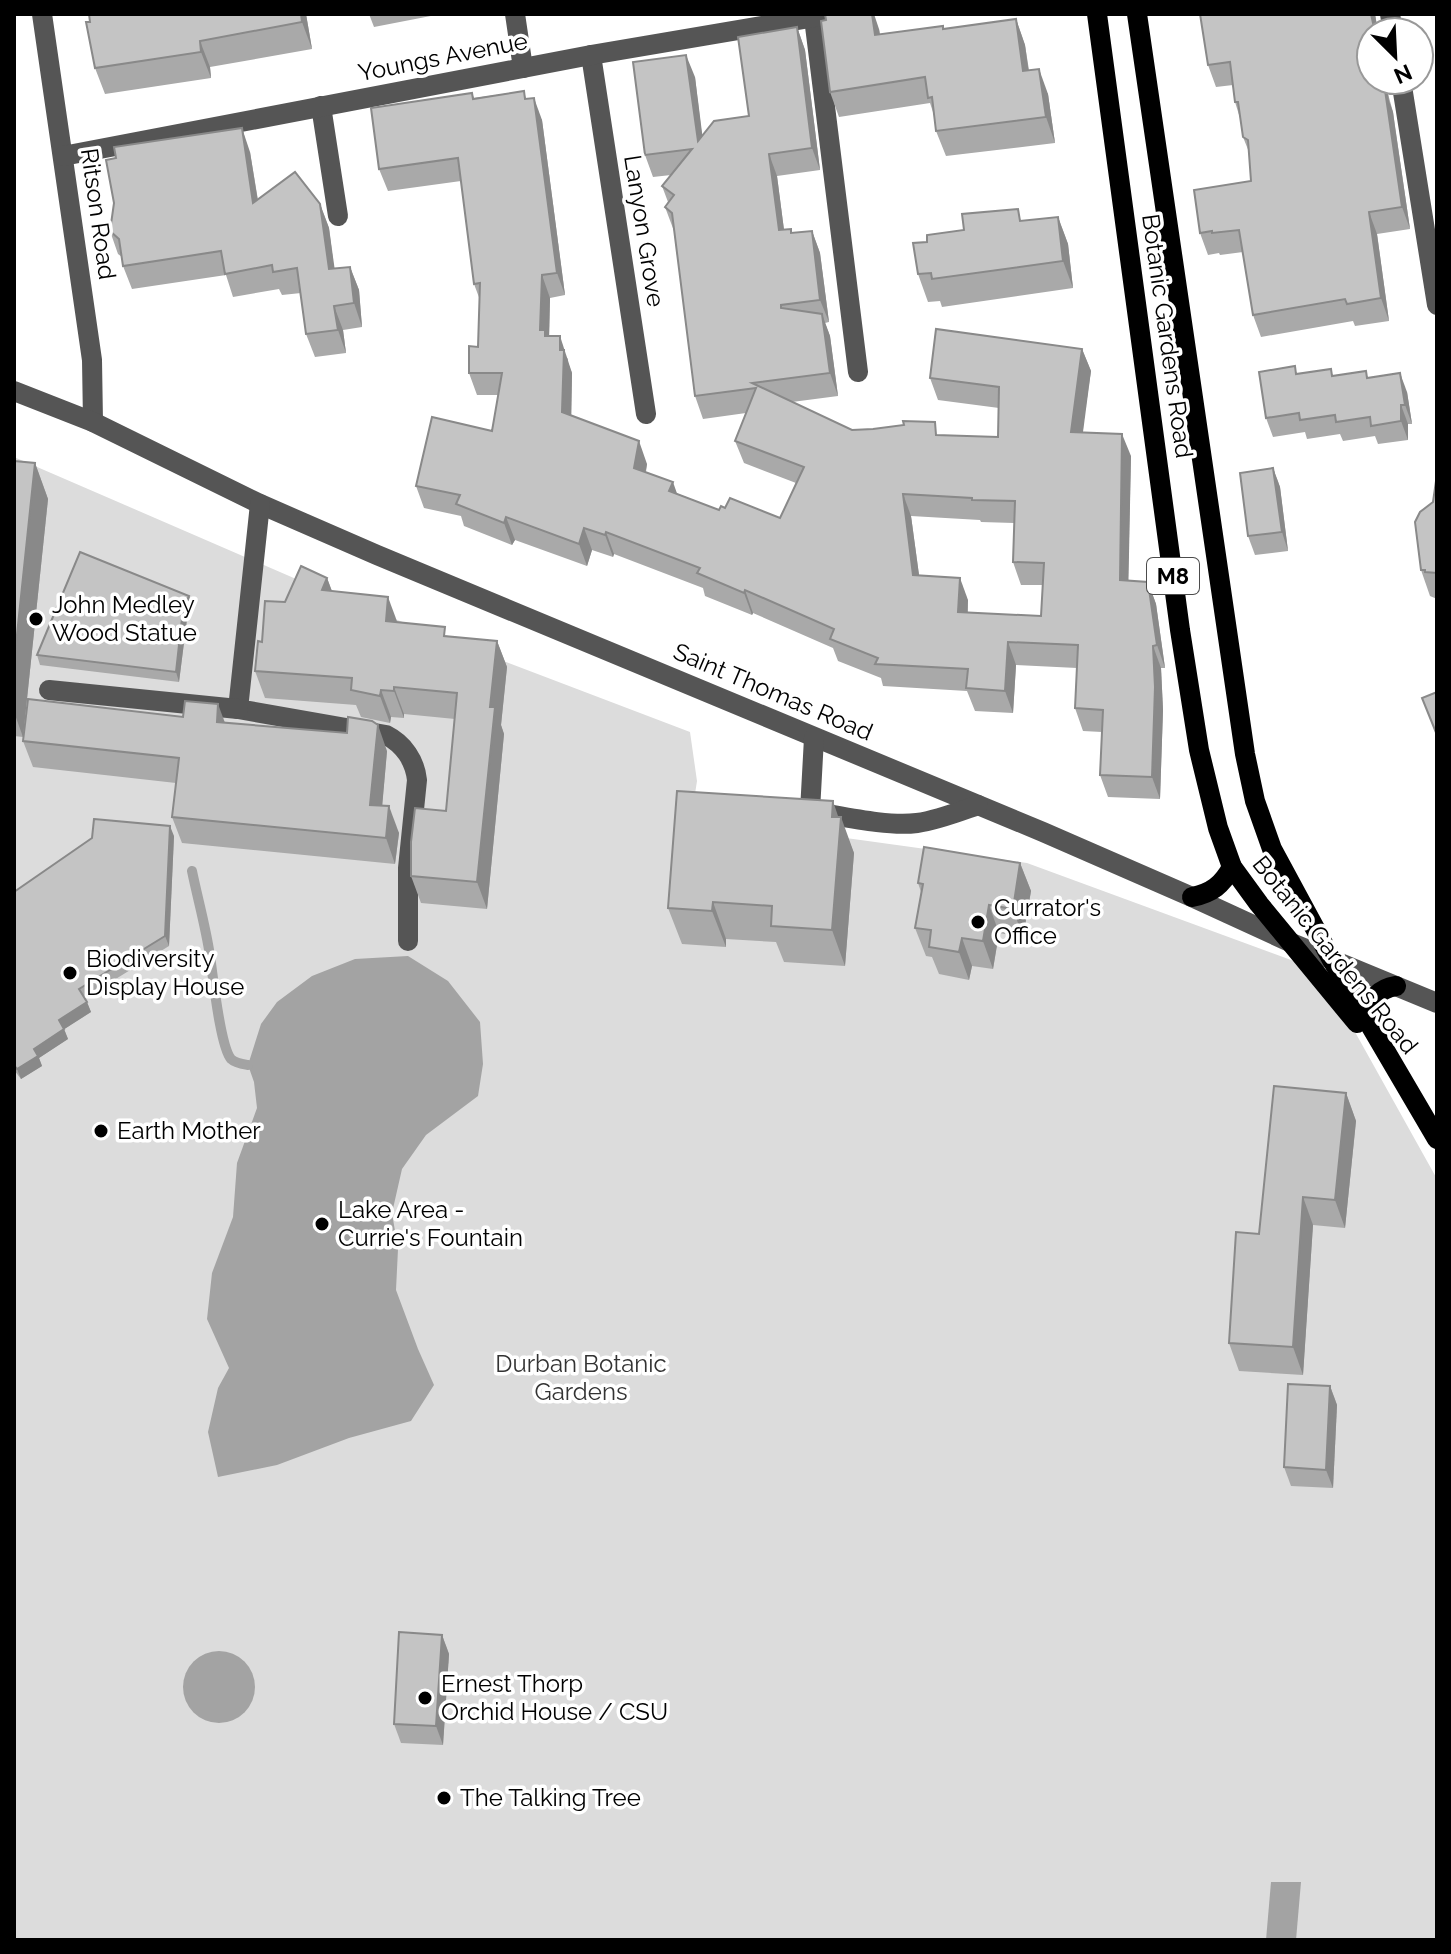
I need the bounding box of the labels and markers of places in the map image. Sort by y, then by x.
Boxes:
place label: John Medley Wood Statue [52,590,197,647]
marker: John Medley Wood Statue [27,610,45,628]
place label: Currator's Office [994,893,1101,950]
marker: Currator's Office [969,913,987,931]
place label: Biodiversity Display House [86,944,244,1001]
marker: Biodiversity Display House [61,964,79,982]
place label: Earth Mother [117,1116,261,1145]
marker: Earth Mother [92,1122,110,1140]
place label: Lake Area - Currie's Fountain [338,1195,523,1252]
marker: Lake Area - Currie's Fountain [313,1215,331,1233]
place label: Ernest Thorp Orchid House / CSU [441,1669,668,1726]
marker: Ernest Thorp Orchid House / CSU [416,1689,434,1707]
place label: The Talking Tree [460,1783,641,1812]
marker: The Talking Tree [435,1789,453,1807]

